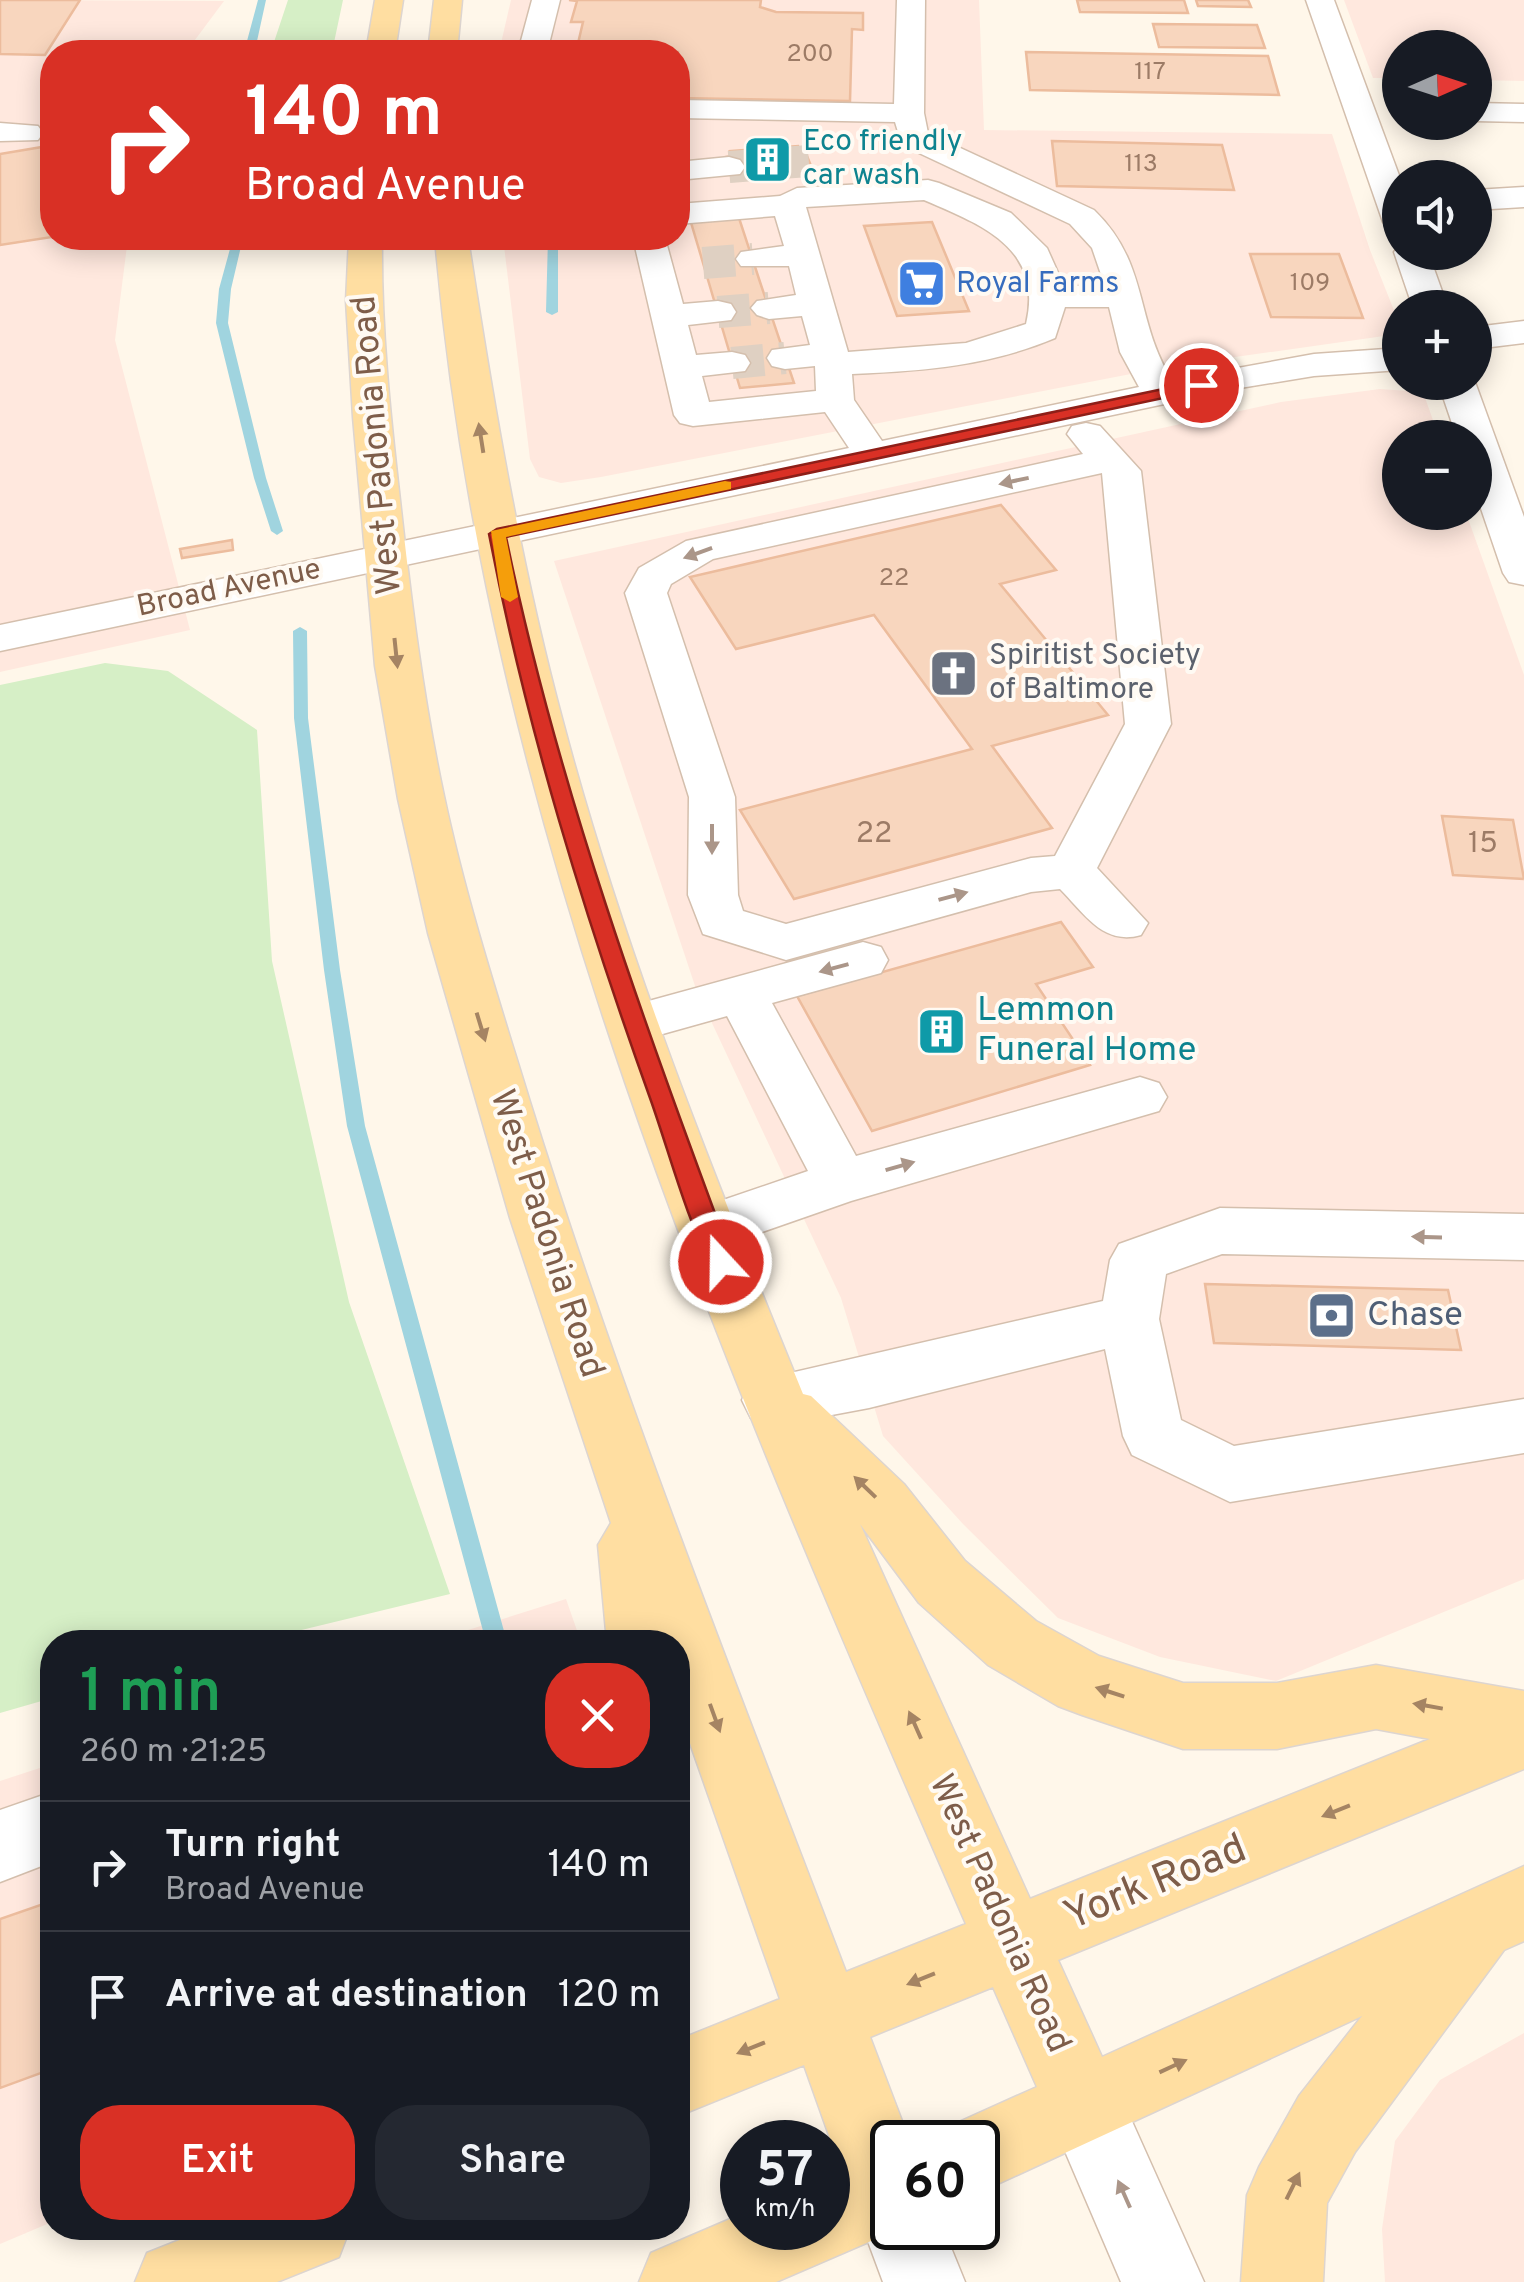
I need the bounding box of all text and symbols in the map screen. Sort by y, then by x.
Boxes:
north arrow [1382,30,1492,140]
map controls [1382,30,1492,530]
house number: 200 [786,39,834,71]
house number: 117 [1134,57,1166,89]
text: 140 m [245,72,443,161]
icon: right [80,80,210,210]
place label: Eco friendly car wash [803,124,962,195]
building icon: Eco friendly car wash [742,133,794,185]
house number: 113 [1124,149,1158,181]
text: Broad Avenue [245,159,526,216]
button: sound [1382,160,1492,270]
supermarket icon: Royal Farms [895,258,947,310]
place label: Royal Farms [956,266,1119,303]
house number: 109 [1290,268,1330,300]
button: + [1382,290,1492,400]
street label: West Padonia Road [343,294,413,596]
pin [1159,343,1244,428]
icon: arrive [1174,358,1229,413]
button: − [1382,420,1492,530]
one-way arrow [473,422,488,453]
one-way arrow [998,473,1029,489]
one-way arrow [682,546,712,561]
street label: Broad Avenue [134,551,324,627]
house number: 22 [879,563,909,595]
one-way arrow [388,638,404,670]
place label: Spiritist Society of Baltimore [989,638,1201,709]
church icon: Spiritist Society of Baltimore [928,647,980,699]
house number: 22 [856,816,892,853]
one-way arrow [705,823,721,855]
house number: 15 [1468,826,1498,863]
one-way arrow [938,888,969,904]
one-way arrow [818,961,849,976]
place label: Lemmon Funeral Home [977,989,1196,1073]
building icon: Lemmon Funeral Home [916,1005,968,1057]
one-way arrow [474,1012,489,1043]
street label: West Padonia Road [479,1084,613,1384]
one-way arrow [885,1157,916,1173]
position arrow [669,1210,773,1314]
one-way arrow [1410,1229,1442,1245]
bank icon: Chase [1306,1290,1358,1342]
place label: Chase [1367,1294,1463,1338]
one-way arrow [853,1476,877,1499]
text: 1 min [80,1657,221,1733]
button: close [545,1663,650,1768]
one-way arrow [1094,1684,1124,1699]
one-way arrow [1412,1698,1443,1714]
one-way arrow [708,1703,723,1733]
one-way arrow [907,1710,923,1740]
text: 260 m · 21:25 [80,1733,267,1773]
street label: West Padonia Road [918,1768,1080,2060]
one-way arrow [1322,1803,1351,1819]
text: Turn right [165,1822,340,1871]
street label: York Road [1057,1824,1255,1944]
icon: right [80,1839,135,1894]
text: 140 m [547,1842,650,1891]
text: Broad Avenue [165,1871,365,1911]
icon: arrive [80,1969,135,2024]
one-way arrow [907,1971,936,1987]
text: Arrive at destination [165,1972,528,2021]
text: 120 m [558,1972,661,2021]
one-way arrow [736,2040,766,2056]
one-way arrow [1158,2058,1188,2074]
button: Exit [80,2105,355,2220]
button: Share [375,2105,650,2220]
speed limit sign: 60 [870,2120,1000,2250]
text: 57 [756,2141,814,2204]
one-way arrow [1284,2172,1301,2201]
one-way arrow [1116,2179,1132,2209]
text: km/h [755,2194,815,2226]

